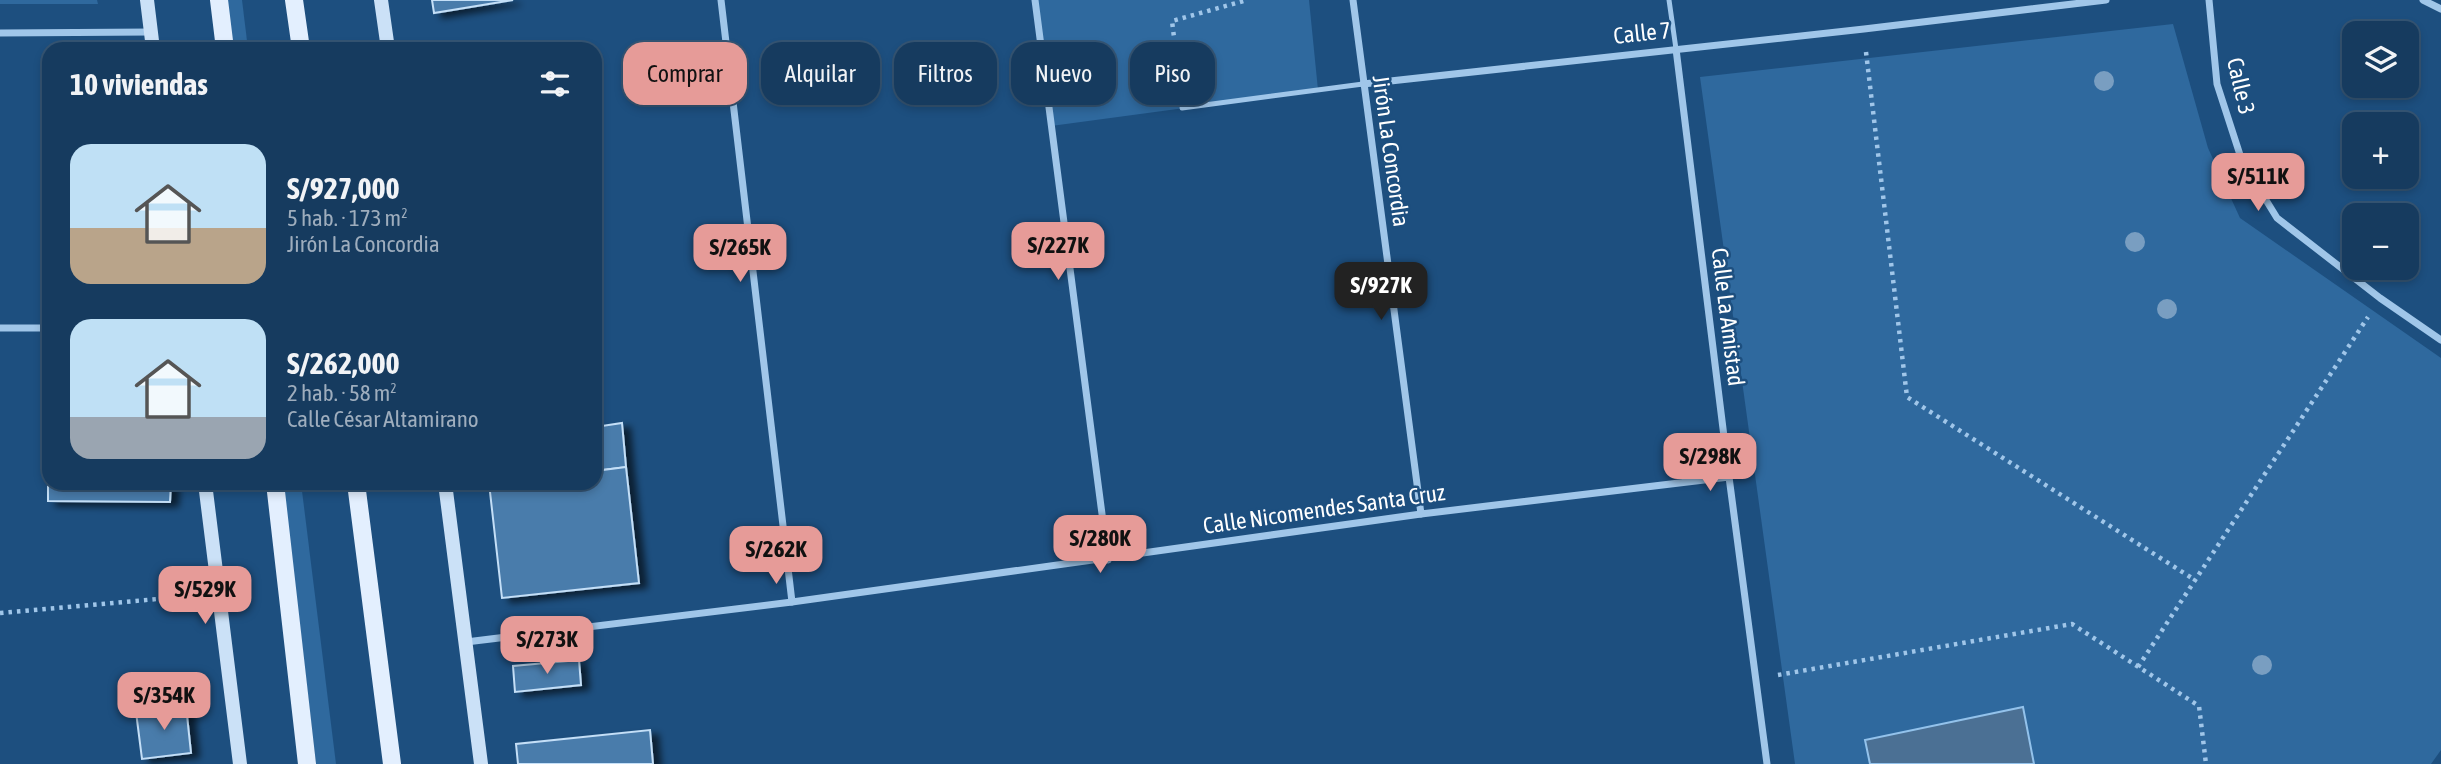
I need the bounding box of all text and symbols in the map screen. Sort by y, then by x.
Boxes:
street label: Calle 7 [1612,17,1672,49]
map controls [2342,21,2419,280]
button: layers [2342,21,2419,98]
chip: Comprar [623,42,747,105]
chip: Alquilar [761,42,880,105]
chip: Filtros [894,42,997,105]
chip: Nuevo [1011,42,1116,105]
chip: Piso [1130,42,1215,105]
street label: Calle 3 [2222,55,2260,117]
icon: filters [536,65,574,103]
text: 10 viviendas [70,67,208,101]
street label: Jirón La Concordia [1368,74,1414,228]
button: + [2342,112,2419,189]
pin: S/511K [2201,154,2315,213]
text: S/511K [2227,163,2289,189]
text: S/927,000 [287,171,400,205]
icon: home [126,172,210,256]
button: − [2342,203,2419,280]
text: 5 hab. · 173 m² [287,205,408,231]
pin: S/227K [1001,222,1115,282]
pin: S/265K [683,224,797,284]
text: Jirón La Concordia [287,231,440,257]
text: S/227K [1027,232,1089,258]
text: S/265K [709,234,771,260]
street label: Calle La Amistad [1707,247,1749,387]
pin: S/927K [1324,262,1438,322]
text: S/927K [1350,272,1412,298]
text: S/262,000 [287,346,400,380]
icon: home [126,347,210,431]
text: 2 hab. · 58 m² [287,380,397,406]
text: Calle César Altamirano [287,406,479,432]
pin: S/298K [1653,434,1767,493]
text: S/298K [1679,443,1741,469]
street label: Calle Nicomendes Santa Cruz [1201,479,1447,539]
pin: S/280K [1043,516,1157,575]
text: S/280K [1069,525,1131,551]
pin: S/262K [719,526,833,586]
text: S/262K [745,536,807,562]
pin: S/529K [148,566,262,626]
text: S/529K [174,576,236,602]
pin: S/273K [490,616,604,676]
text: S/273K [516,626,578,652]
pin: S/354K [107,672,221,732]
text: S/354K [133,682,195,708]

